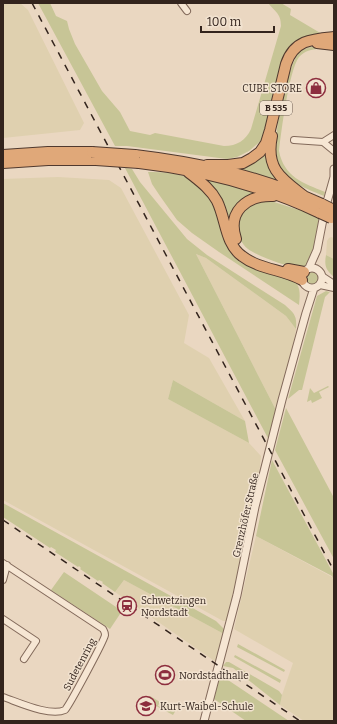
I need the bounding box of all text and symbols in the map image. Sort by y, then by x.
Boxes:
scale bar [201,8,274,34]
text: 100 m [207,15,242,29]
shop icon: CUBE STORE [305,77,327,99]
place label: CUBE STORE [242,83,302,95]
road number: B 535 [260,101,292,115]
street label: Grenzhöfer Straße [230,472,262,559]
station icon: Schwetzingen Nordstadt [116,595,138,617]
place label: Schwetzingen Nordstadt [141,595,207,619]
street label: Sudetenring [61,636,99,693]
sports icon: Nordstadthalle [154,664,176,686]
place label: Nordstadthalle [179,670,249,682]
school or university icon: Kurt-Waibel-Schule [135,695,157,717]
place label: Kurt-Waibel-Schule [160,701,253,713]

